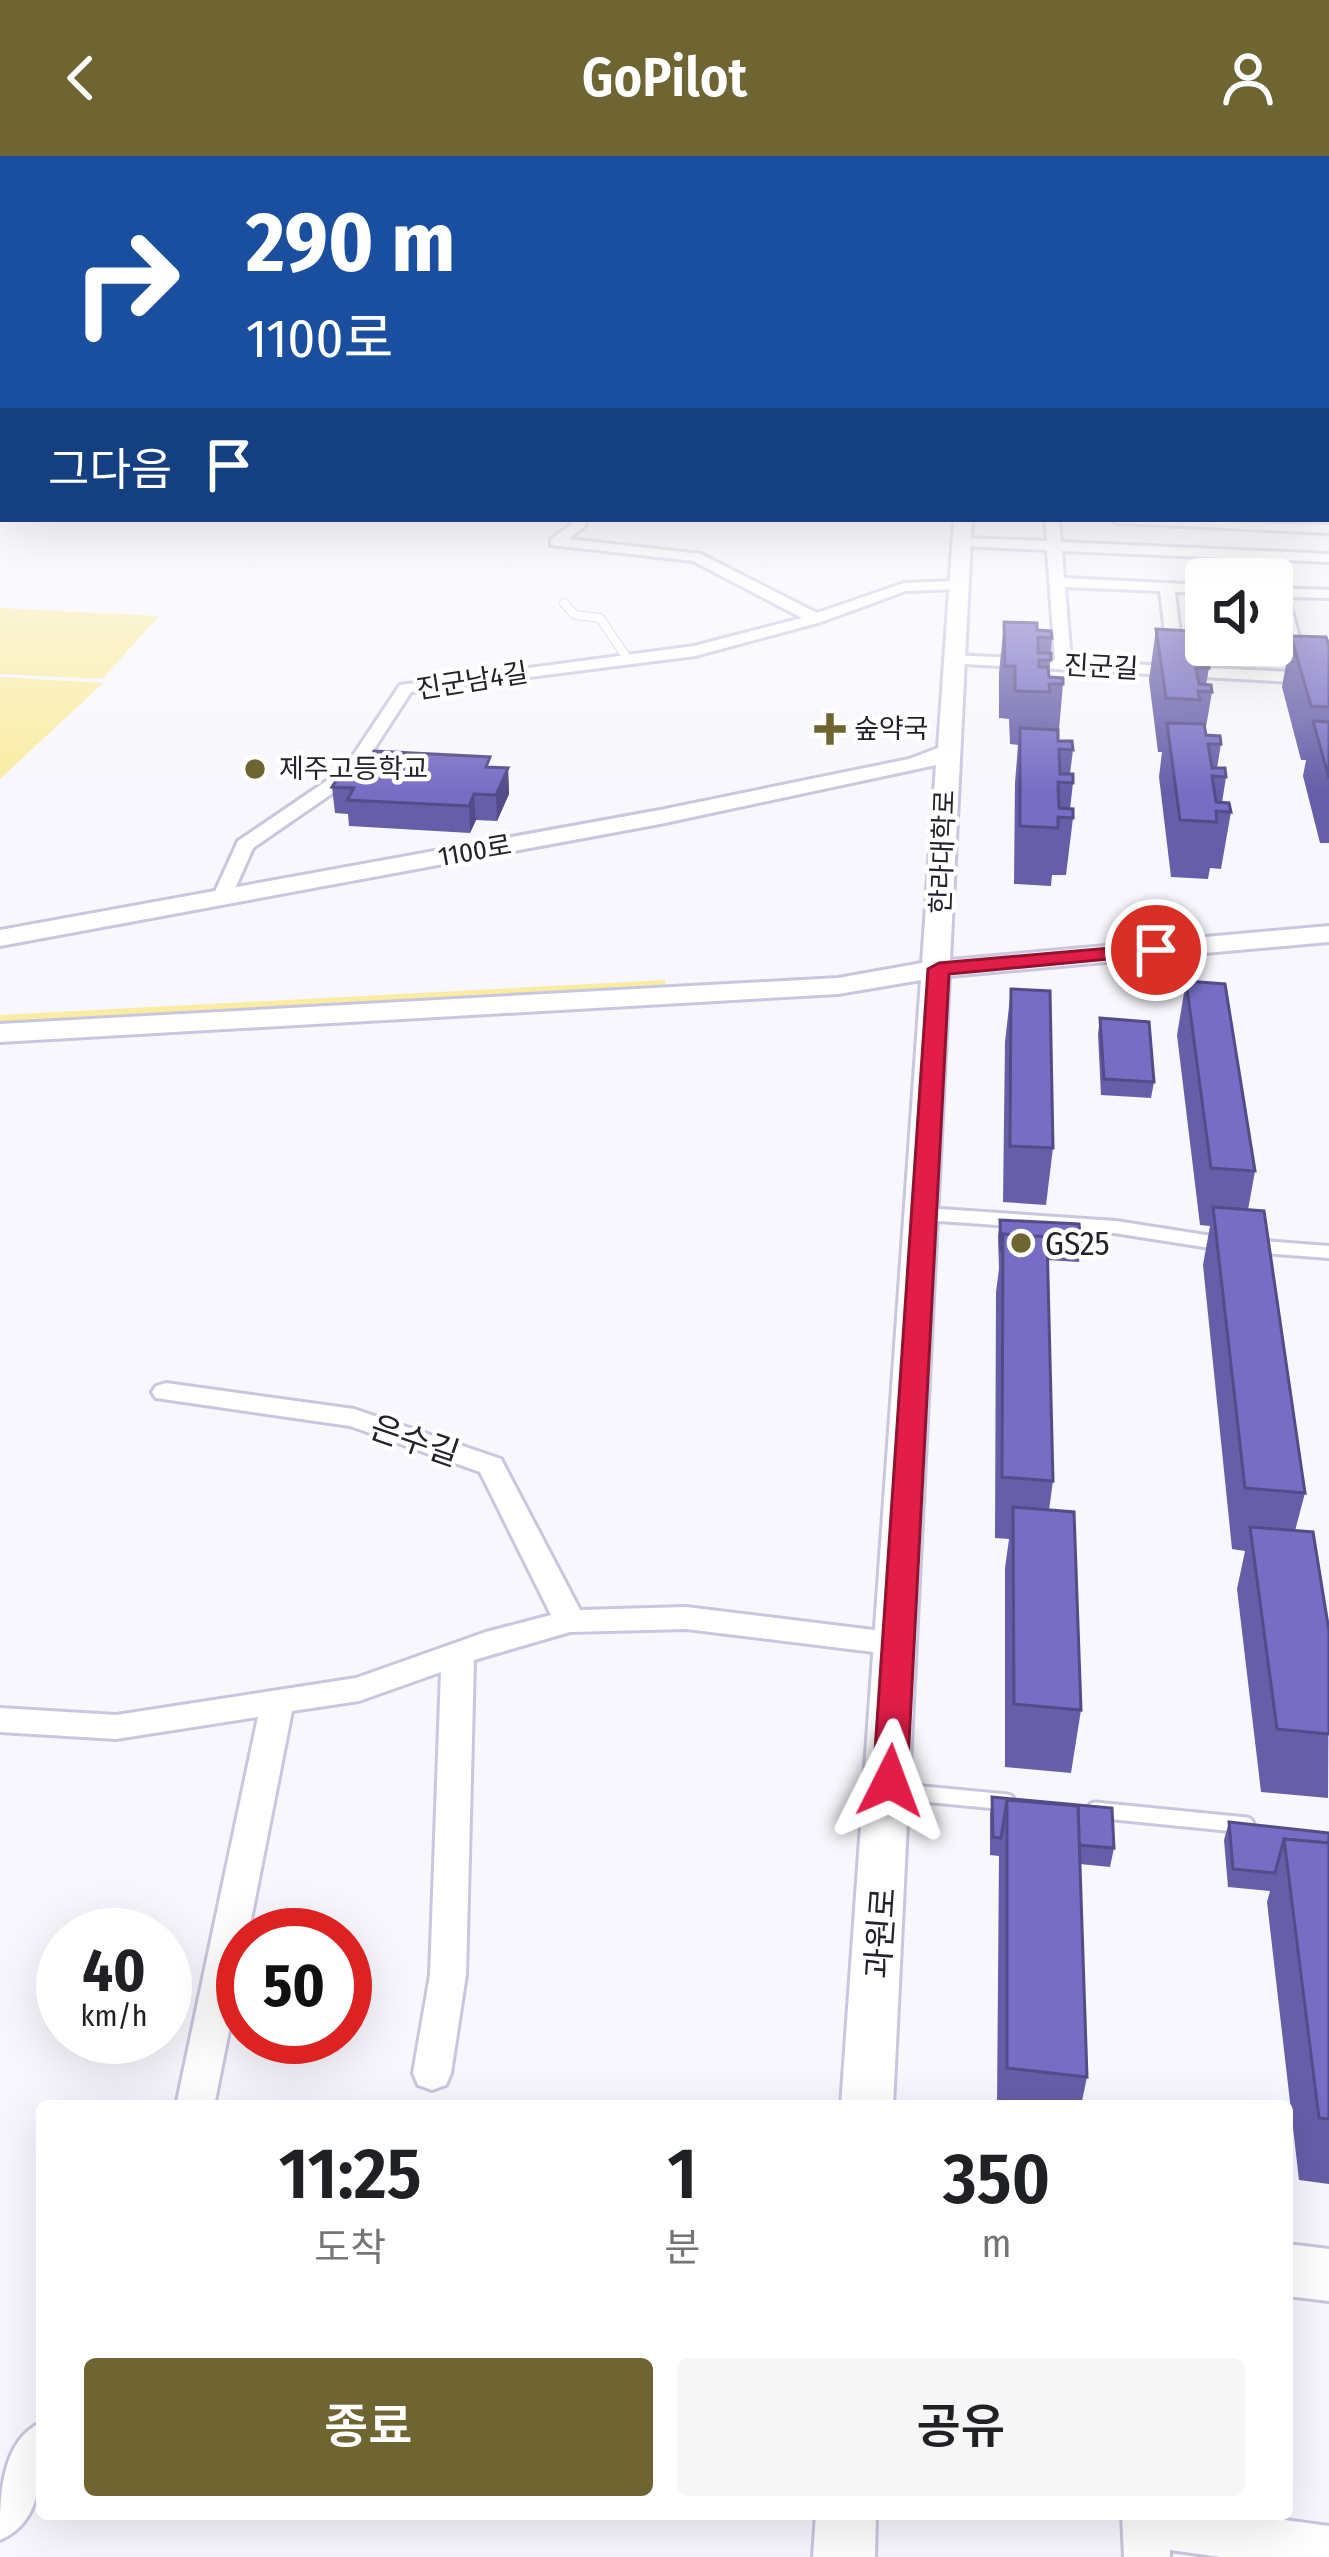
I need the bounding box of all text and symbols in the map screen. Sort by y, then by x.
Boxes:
icon: back [48,45,114,111]
icon: person [1215,45,1281,111]
text: GoPilot [582,46,747,110]
text: 290 m [246,192,455,293]
icon: right [48,204,204,360]
text: 1100로 [246,307,393,371]
icon: arrive [196,432,262,498]
text: 그다음 [48,443,172,497]
map controls [1185,558,1293,666]
button: sound [1185,558,1293,666]
street label: 진군길 [1063,649,1139,685]
street label: 진군남4길 [414,656,530,706]
place label: 숲약국 [854,713,929,745]
marker: 숲약국 [817,716,843,742]
place label: 제주고등학교 [279,753,428,785]
marker: 제주고등학교 [242,756,268,782]
street label: 한라대학로 [925,789,961,915]
street label: 1100로 [436,829,514,873]
pin [1105,899,1207,1001]
icon: arrive [1123,917,1189,983]
place label: GS25 [1045,1224,1110,1264]
marker: GS25 [1008,1230,1034,1256]
street label: 은수길 [365,1407,464,1475]
position arrow [827,1718,953,1844]
street label: 과원로 [858,1886,904,1980]
speed limit sign: 50 [216,1908,372,2064]
text: 40 [82,1935,146,2007]
text: km/h [81,1998,147,2034]
text: 11:25 [279,2131,422,2217]
text: 1 [667,2131,697,2217]
text: 350 [943,2136,1050,2222]
text: m [982,2221,1012,2267]
text: 도착 [314,2225,386,2271]
text: 분 [664,2225,700,2271]
button: 종료 [84,2358,653,2496]
button: 공유 [677,2358,1245,2496]

